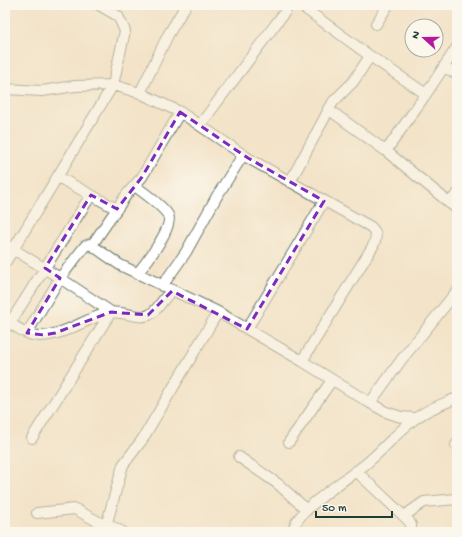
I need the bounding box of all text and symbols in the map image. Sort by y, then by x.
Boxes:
north arrow [404,18,444,58]
text: N [410,30,423,41]
scale bar [316,493,392,519]
text: 50 m [322,502,347,516]

